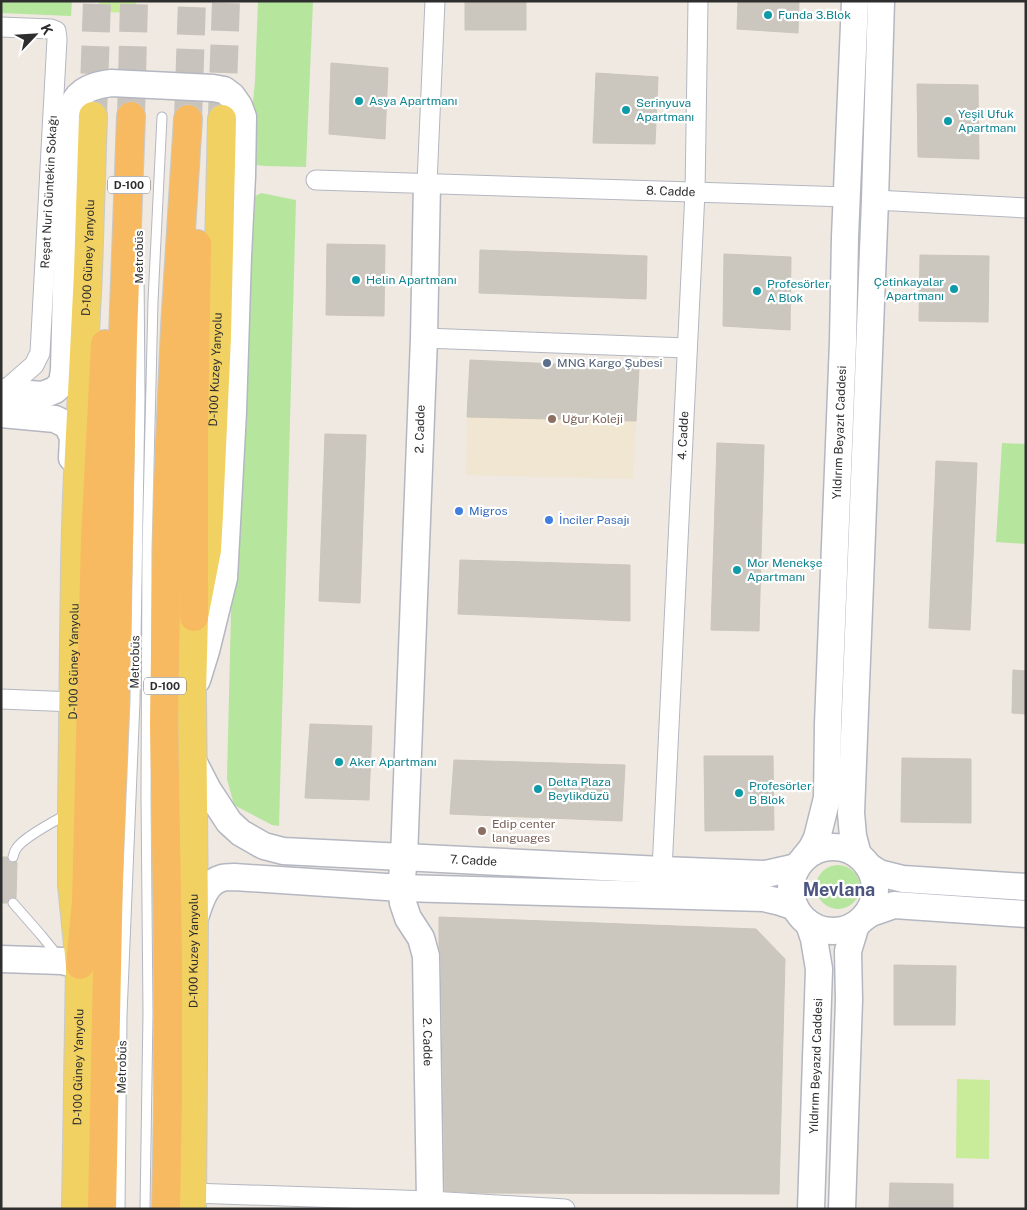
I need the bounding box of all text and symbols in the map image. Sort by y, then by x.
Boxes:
place label: Funda 3.Blok [778,8,851,22]
marker: Funda 3.Blok [762,9,774,21]
north arrow [10,10,60,60]
text: K [37,22,56,37]
place label: Asya Apartmanı [369,94,457,108]
marker: Asya Apartmanı [353,95,365,107]
place label: Serinyuva Apartmanı [636,96,694,124]
marker: Serinyuva Apartmanı [620,104,632,116]
place label: Yeşil Ufuk Apartmanı [958,107,1016,135]
street label: Reşat Nuri Güntekin Sokağı [38,115,60,269]
marker: Yeşil Ufuk Apartmanı [942,115,954,127]
road number: D-100 [108,176,150,194]
street label: 8. Cadde [646,184,696,199]
street label: D-100 Güney Yanyolu [79,199,97,316]
street label: Metrobüs [132,230,146,284]
place label: Helin Apartmanı [366,273,457,287]
marker: Helin Apartmanı [350,274,362,286]
place label: Çetinkayalar Apartmanı [874,275,944,303]
place label: Profesörler A Blok [767,277,830,305]
marker: Çetinkayalar Apartmanı [948,283,960,295]
marker: Profesörler A Blok [751,285,763,297]
street label: D-100 Kuzey Yanyolu [206,312,225,427]
place label: MNG Kargo Şubesi [557,356,663,370]
marker: MNG Kargo Şubesi [541,357,553,369]
street label: Yıldırım Beyazıt Caddesi [830,365,849,499]
street label: 2. Cadde [412,404,428,454]
street label: 4. Cadde [675,410,691,460]
place label: Uğur Koleji [562,412,623,426]
marker: Uğur Koleji [546,413,558,425]
place label: Migros [469,504,507,518]
marker: Migros [453,505,465,517]
place label: İnciler Pasajı [559,513,630,527]
marker: İnciler Pasajı [543,514,555,526]
place label: Mor Menekşe Apartmanı [747,556,823,584]
marker: Mor Menekşe Apartmanı [731,564,743,576]
street label: D-100 Güney Yanyolu [66,603,82,720]
street label: Metrobüs [128,635,142,689]
road number: D-100 [144,678,186,694]
place label: Aker Apartmanı [349,755,437,769]
marker: Aker Apartmanı [333,756,345,768]
place label: Delta Plaza Beylikdüzü [548,775,611,803]
place label: Profesörler B Blok [749,779,812,807]
marker: Delta Plaza Beylikdüzü [532,783,544,795]
marker: Profesörler B Blok [733,787,745,799]
place label: Edip center languages [492,817,556,845]
marker: Edip center languages [476,825,488,837]
street label: 7. Cadde [450,852,498,869]
district label: Mevlana [803,879,875,900]
street label: D-100 Kuzey Yanyolu [186,894,201,1008]
street label: Yıldırım Beyazıd Caddesi [807,998,825,1134]
street label: D-100 Güney Yanyolu [70,1009,86,1125]
street label: 2. Cadde [420,1017,435,1067]
street label: Metrobüs [115,1040,129,1094]

